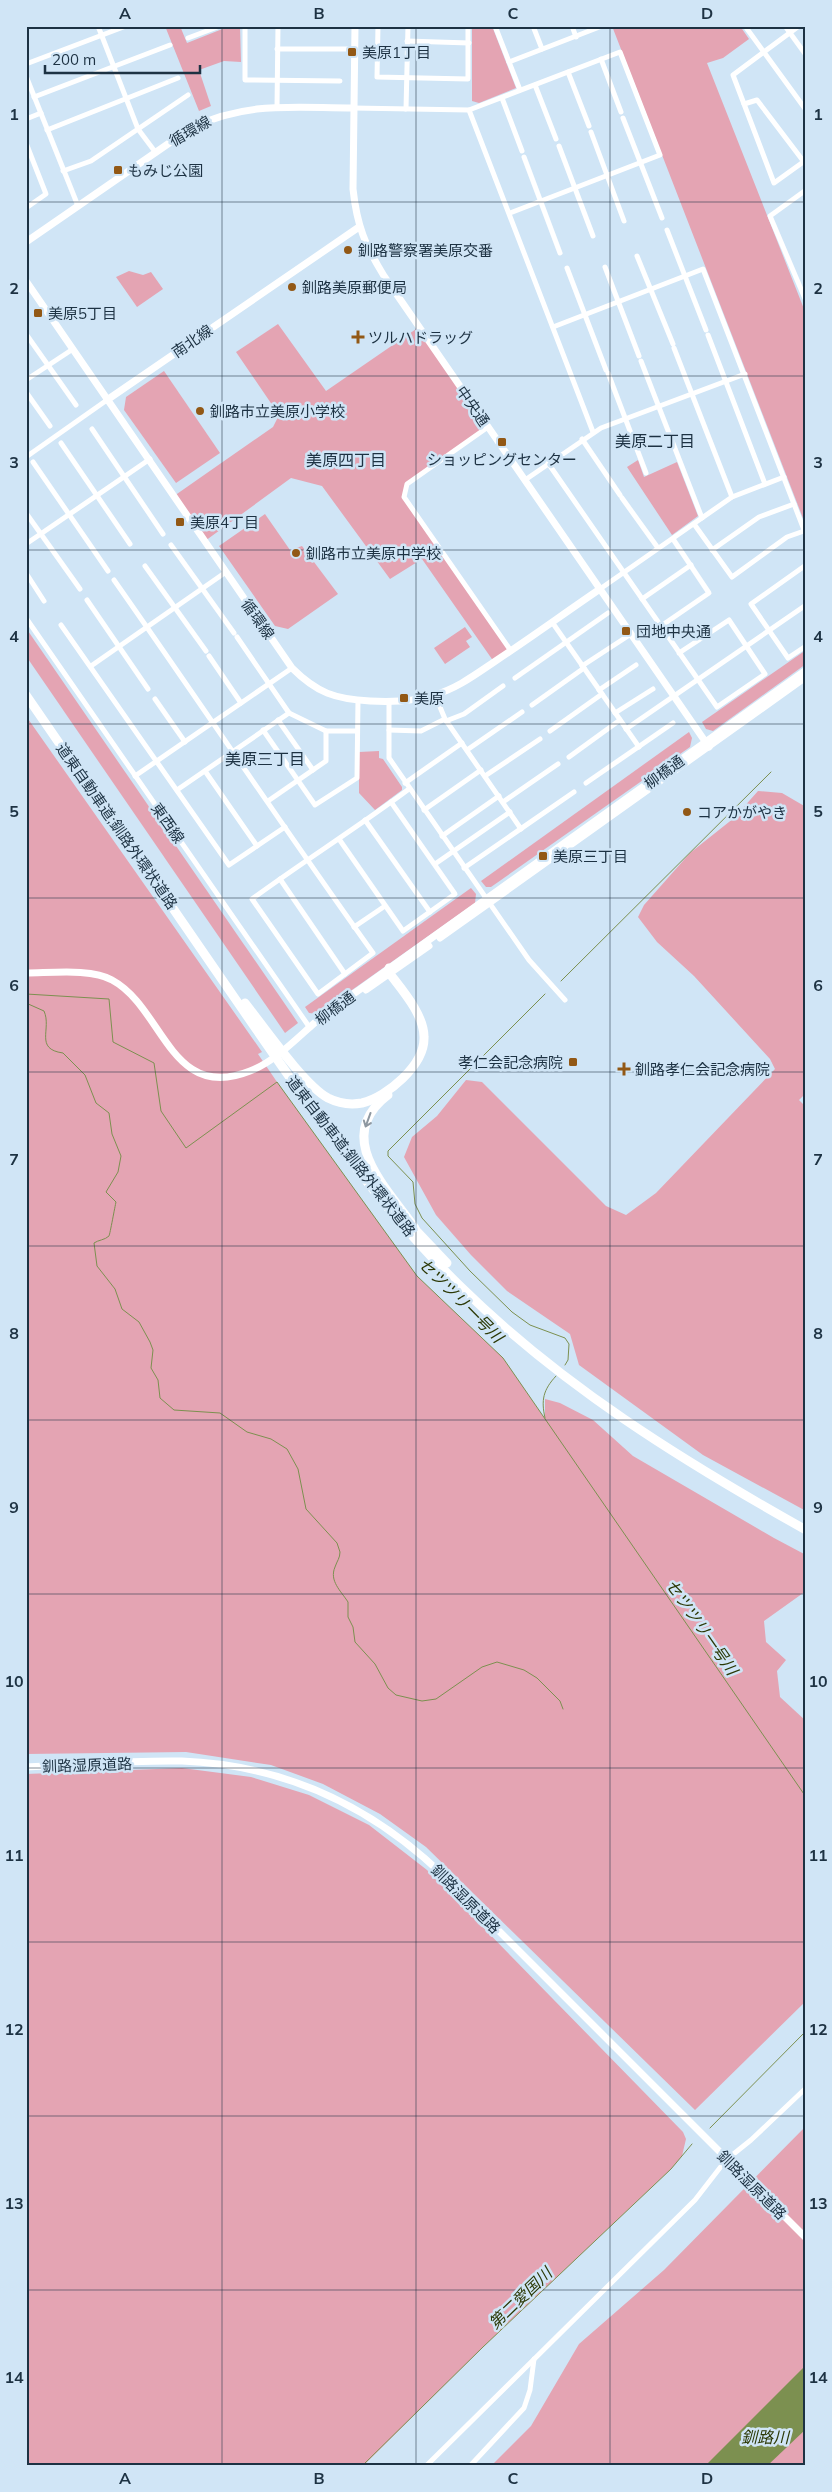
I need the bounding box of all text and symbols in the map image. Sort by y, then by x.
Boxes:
text: A [119,3,131,23]
text: B [313,3,325,23]
text: C [508,3,519,23]
text: D [701,3,713,23]
scale bar [45,42,200,74]
place label: 美原1丁目 [362,43,431,62]
marker: 美原1丁目 [346,46,358,58]
text: 200 m [52,50,96,69]
text: 1 [9,104,19,124]
text: 1 [813,104,823,124]
street label: 循環線 [166,112,214,150]
place label: もみじ公園 [128,161,203,180]
marker: もみじ公園 [112,164,124,176]
place label: 釧路警察署美原交番 [358,241,493,260]
marker: 釧路警察署美原交番 [342,244,354,256]
text: 2 [9,278,19,298]
place label: 釧路美原郵便局 [302,278,407,297]
text: 2 [813,278,823,298]
marker: 釧路美原郵便局 [286,281,298,293]
place label: 美原5丁目 [48,304,117,323]
marker: 美原5丁目 [32,307,44,319]
street label: 南北線 [168,321,216,361]
place label: ツルハドラッグ [368,328,473,347]
marker: ツルハドラッグ [352,331,364,343]
street label: 中央通 [452,382,494,430]
place label: 釧路市立美原小学校 [210,402,345,421]
marker: 釧路市立美原小学校 [194,405,206,417]
district label: 美原二丁目 [615,431,695,451]
marker: ショッピングセンター [496,436,508,448]
district label: 美原四丁目 [306,450,386,470]
place label: ショッピングセンター [427,450,577,469]
text: 3 [9,452,19,472]
text: 3 [813,452,823,472]
place label: 美原4丁目 [190,513,259,532]
marker: 美原4丁目 [174,516,186,528]
place label: 釧路市立美原中学校 [306,544,441,563]
marker: 釧路市立美原中学校 [290,547,302,559]
street label: 循環線 [237,595,279,643]
place label: 団地中央通 [636,622,711,641]
marker: 団地中央通 [620,625,632,637]
text: 4 [9,626,19,646]
text: 4 [813,626,823,646]
place label: 美原 [414,689,444,708]
marker: 美原 [398,692,410,704]
street label: 道東自動車道;釧路外環状道路 [52,739,182,913]
district label: 美原三丁目 [225,749,305,769]
street label: 柳橋通 [640,751,688,793]
street label: 東西線 [147,799,189,847]
text: 5 [9,801,19,821]
text: 5 [813,801,823,821]
place label: コアかがやき [697,803,787,822]
marker: コアかがやき [681,806,693,818]
place label: 美原三丁目 [553,847,628,866]
marker: 美原三丁目 [537,850,549,862]
text: 6 [9,975,19,995]
text: 6 [813,975,823,995]
street label: 柳橋通 [311,987,359,1029]
place label: 孝仁会記念病院 [458,1053,563,1072]
marker: 孝仁会記念病院 [567,1056,579,1068]
place label: 釧路孝仁会記念病院 [635,1060,770,1079]
marker: 釧路孝仁会記念病院 [617,1062,631,1076]
street label: 道東自動車道;釧路外環状道路 [282,1072,420,1240]
one-way arrow [363,1112,372,1127]
text: 7 [9,1149,19,1169]
text: 7 [813,1149,823,1169]
water label: セツツリ一号川 [414,1253,509,1348]
text: 8 [9,1323,19,1343]
text: 8 [813,1323,823,1343]
text: 9 [9,1497,19,1517]
text: 9 [813,1497,823,1517]
water label: セツツリ一号川 [662,1575,743,1680]
text: 10 [4,1671,24,1691]
text: 10 [808,1671,828,1691]
street label: 釧路湿原道路 [42,1754,132,1776]
text: 11 [4,1845,24,1865]
text: 11 [808,1845,828,1865]
street label: 釧路湿原道路 [427,1860,505,1938]
text: 12 [4,2019,24,2039]
text: 12 [808,2019,828,2039]
street label: 釧路湿原道路 [713,2146,791,2224]
text: 13 [4,2193,24,2213]
text: 13 [808,2193,828,2213]
water label: 第二愛国川 [484,2262,557,2333]
text: 14 [4,2367,24,2387]
text: 14 [808,2367,828,2387]
water label: 釧路川 [741,2427,791,2447]
text: A [119,2468,131,2488]
text: B [313,2468,325,2488]
text: C [508,2468,519,2488]
text: D [701,2468,713,2488]

